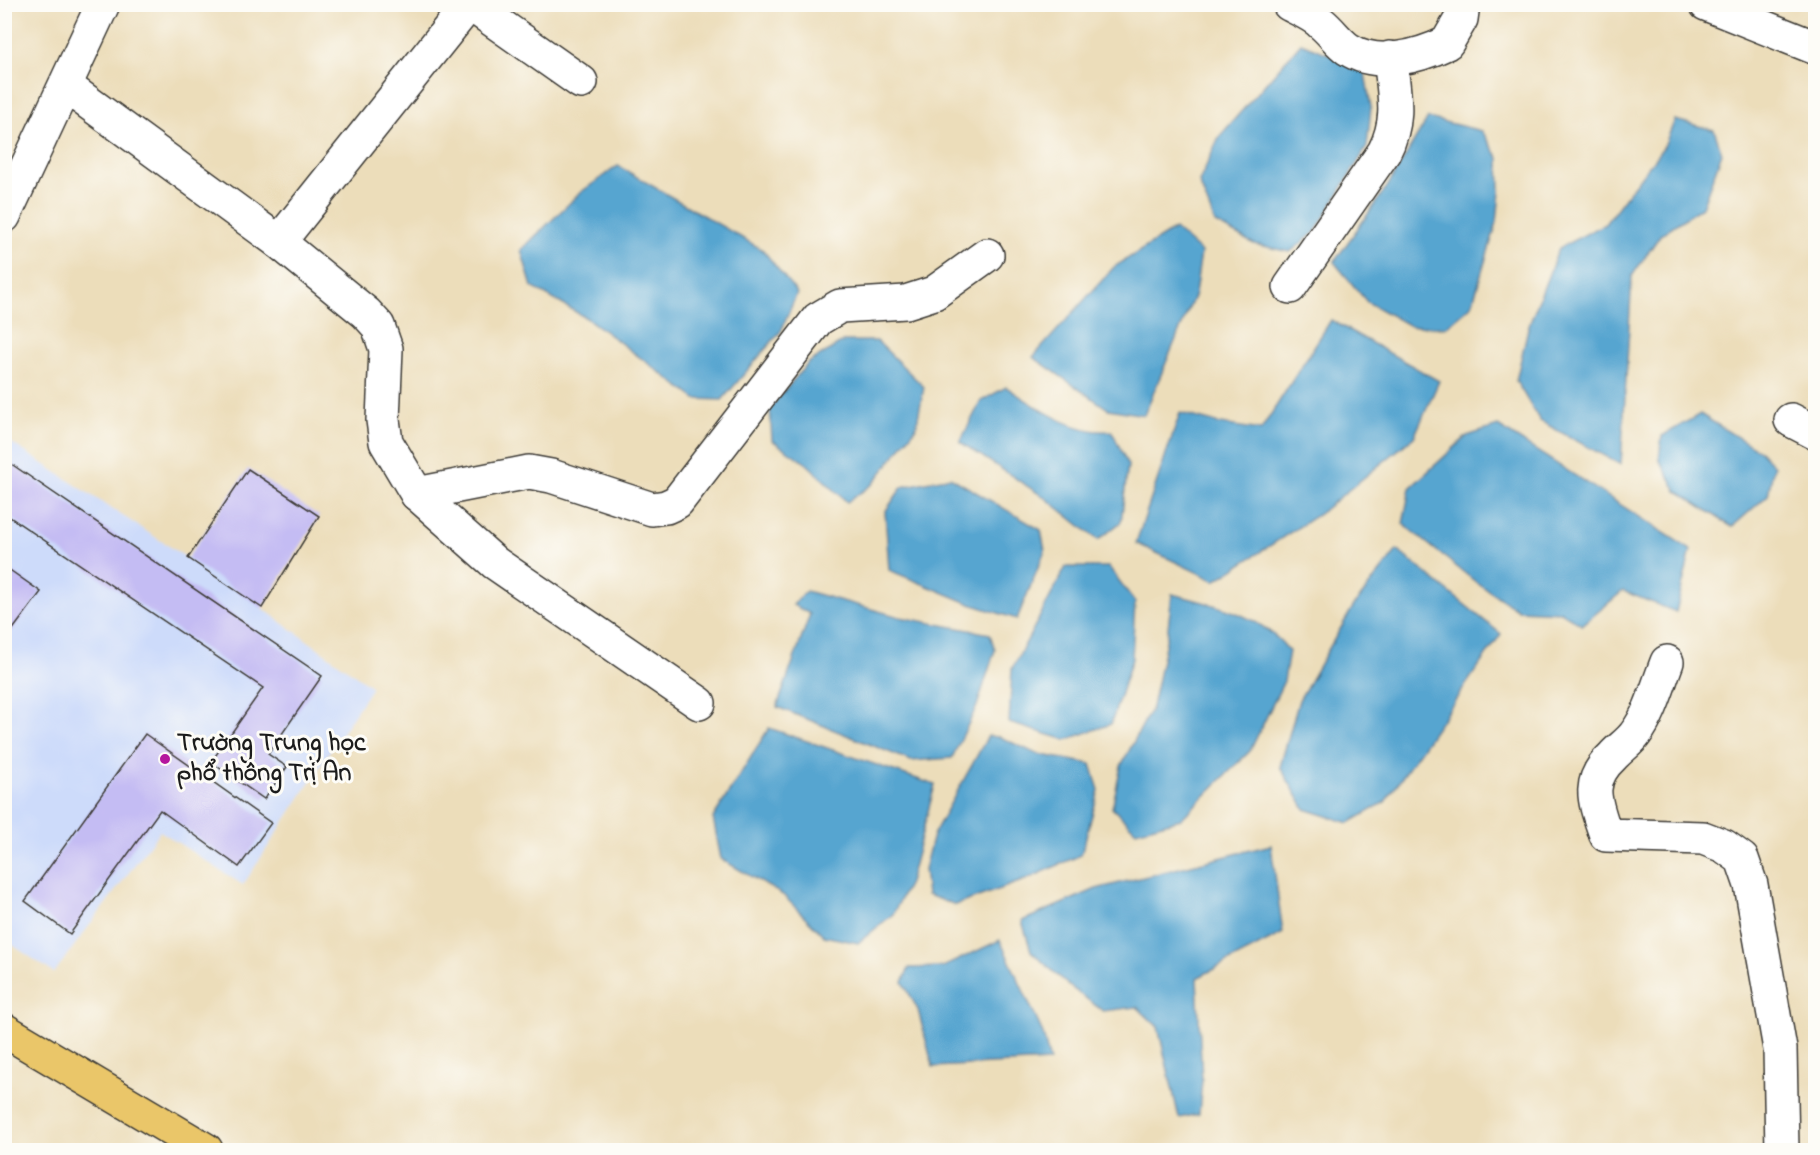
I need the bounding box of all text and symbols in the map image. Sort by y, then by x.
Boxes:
place label: Trường Trung học phổ thông Trị An [177,725,367,794]
marker: Trường Trung học phổ thông Trị An [158,752,172,766]

